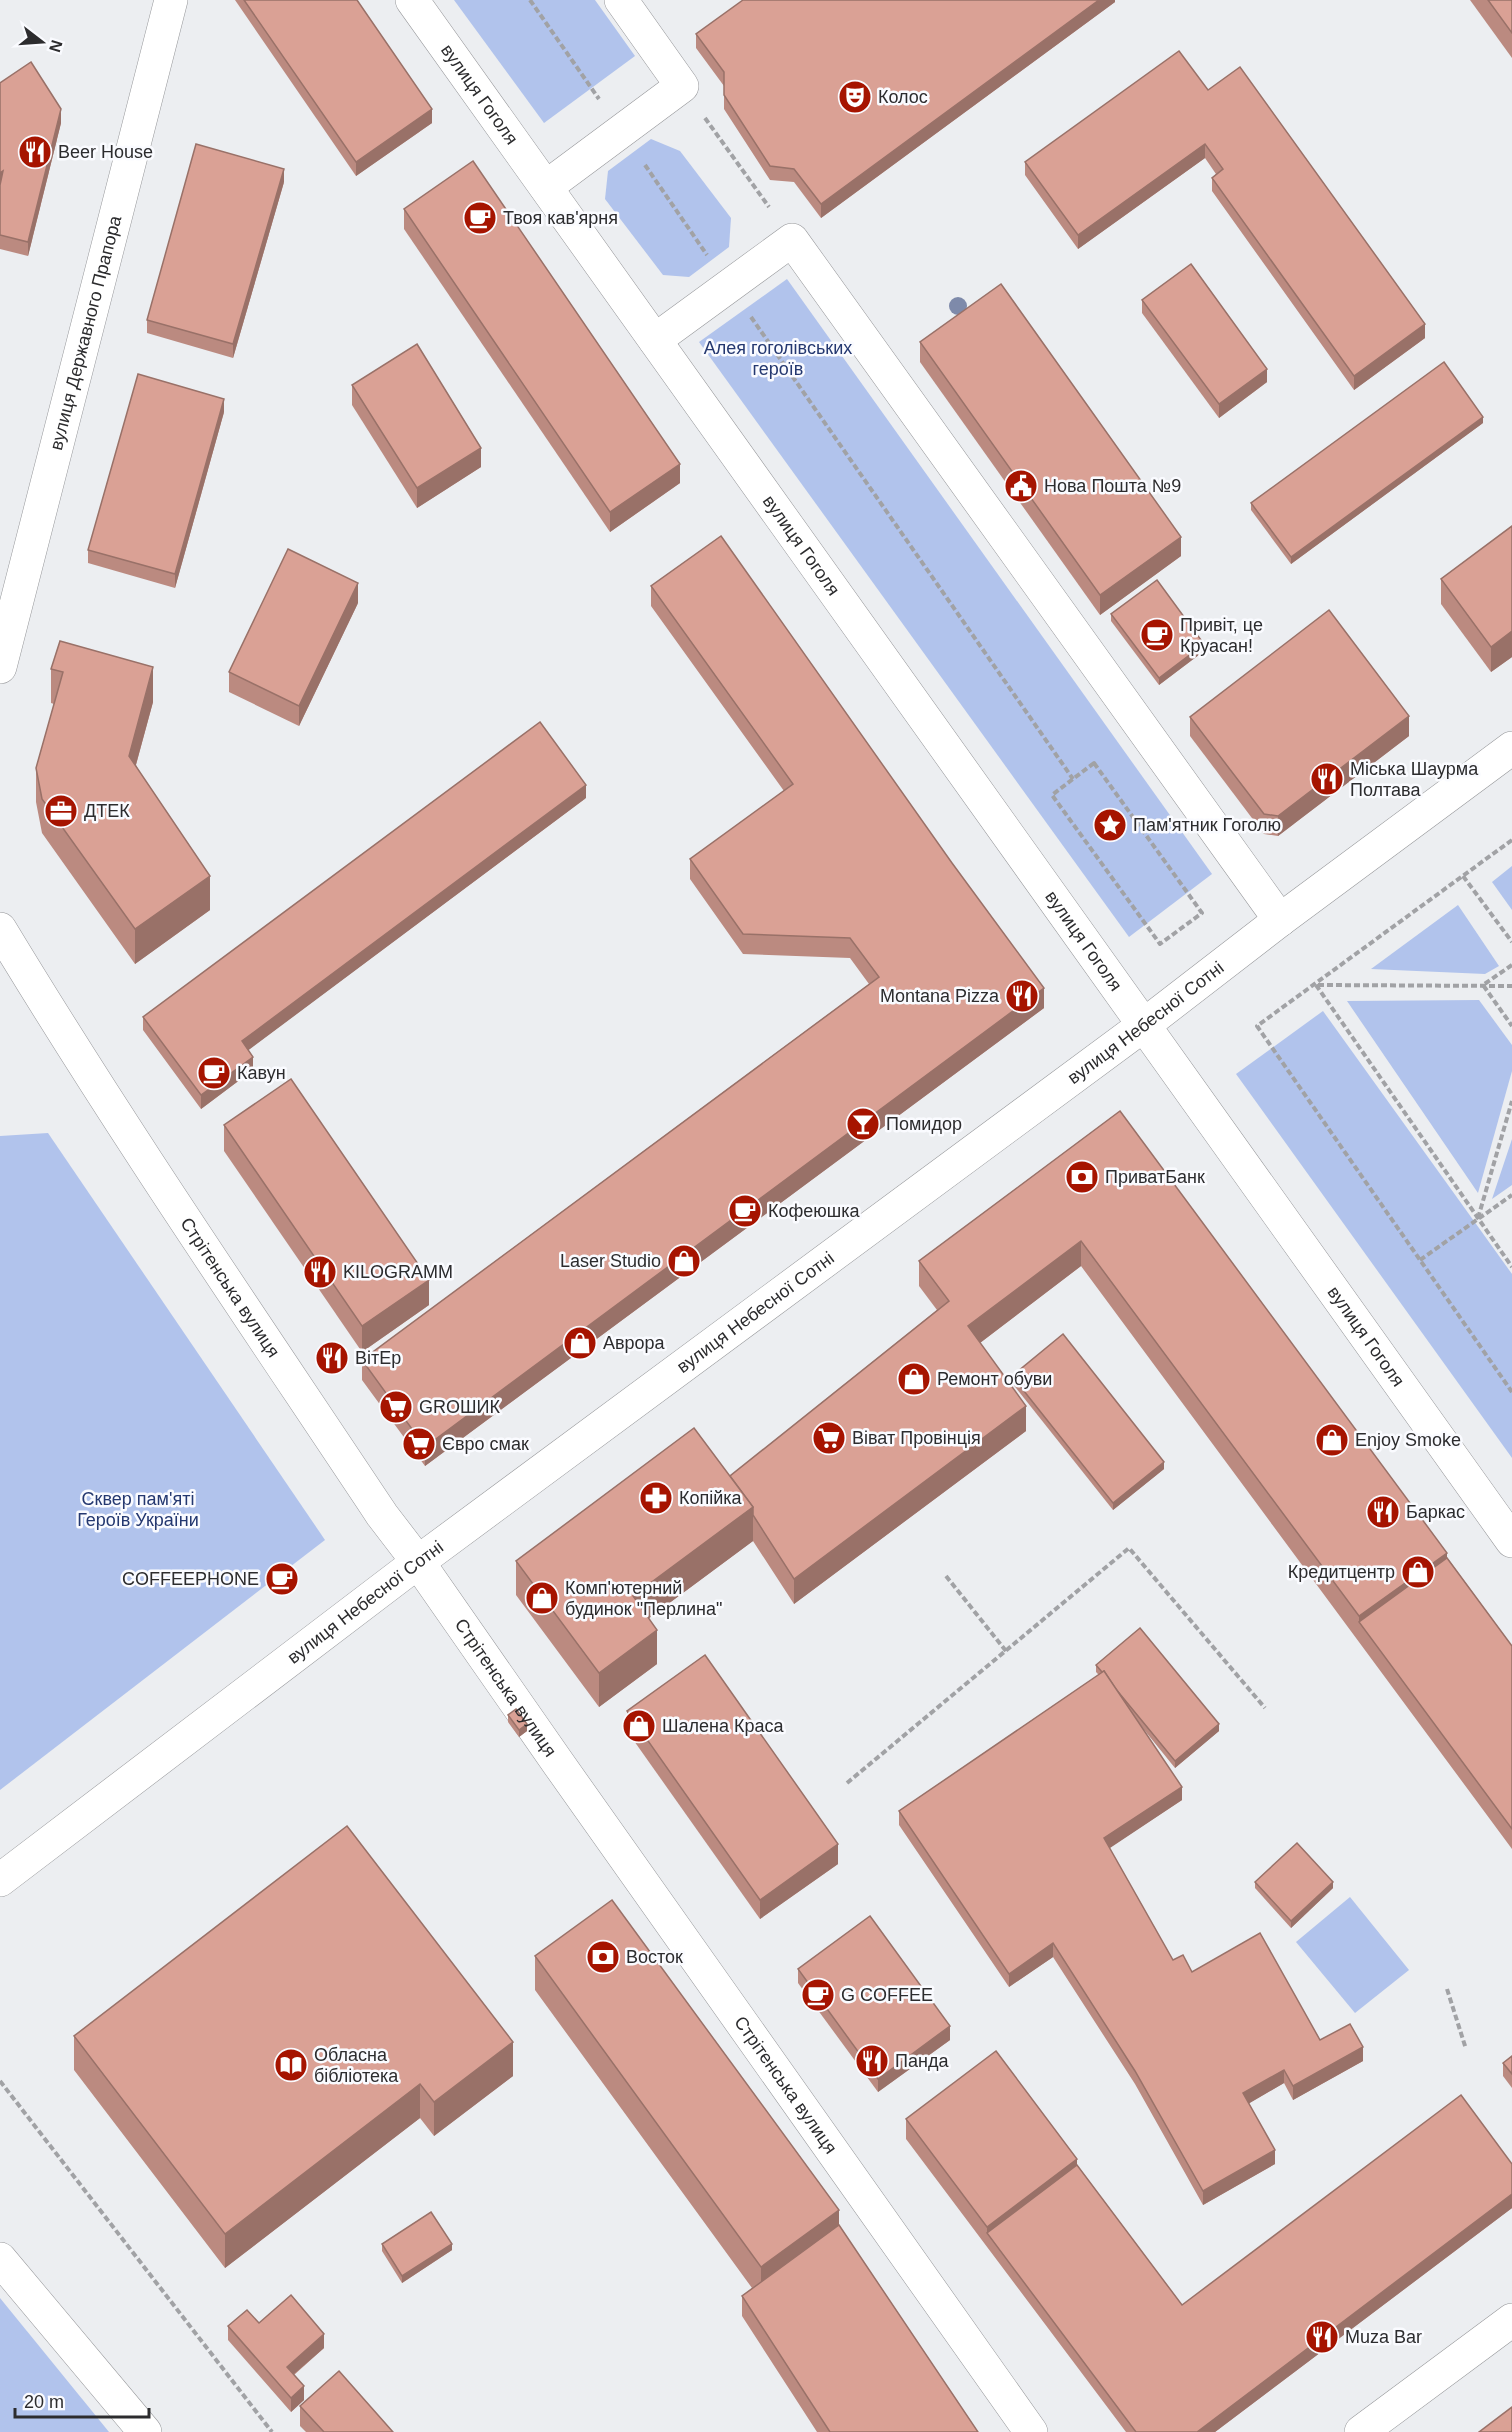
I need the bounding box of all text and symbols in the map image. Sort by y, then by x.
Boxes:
north arrow [12,12,72,72]
text: N [46,38,66,54]
street label: вулиця Гоголя [437,41,522,148]
theatre icon: Колос [837,79,873,115]
place label: Колос [878,87,928,107]
restaurant icon: Beer House [17,134,53,170]
place label: Beer House [58,142,153,162]
cafe icon: Твоя кав'ярня [462,200,498,236]
place label: Твоя кав'ярня [503,208,618,228]
street label: вулиця Державного Прапора [46,213,126,452]
park label: Алея гоголівських героїв [704,338,852,379]
public building icon: Нова Пошта №9 [1003,468,1039,504]
place label: Нова Пошта №9 [1044,476,1181,496]
street label: вулиця Гоголя [759,491,844,599]
place label: Привіт, це Круасан! [1180,615,1263,656]
cafe icon: Привіт, це Круасан! [1139,617,1175,653]
place label: Міська Шаурма Полтава [1350,759,1479,800]
restaurant icon: Міська Шаурма Полтава [1309,761,1345,797]
office icon: ДТЕК [43,793,79,829]
place label: ДТЕК [84,801,130,821]
place icon: Пам'ятник Гоголю [1092,807,1128,843]
place label: Пам'ятник Гоголю [1133,815,1281,835]
street label: вулиця Гоголя [1041,887,1126,995]
street label: вулиця Небесної Сотні [1064,957,1228,1088]
restaurant icon: Montana Pizza [1004,978,1040,1014]
place label: Montana Pizza [880,986,1000,1006]
cafe icon: Кавун [196,1055,232,1091]
place label: Кавун [237,1063,286,1083]
bar icon: Помидор [845,1106,881,1142]
place label: Помидор [886,1114,962,1134]
bank icon: ПриватБанк [1064,1159,1100,1195]
place label: ПриватБанк [1105,1167,1205,1187]
cafe icon: Кофеюшка [727,1193,763,1229]
place label: Кофеюшка [768,1201,861,1221]
street label: Стрітенська вулиця [176,1214,284,1361]
shop icon: Laser Studio [666,1243,702,1279]
street label: вулиця Небесної Сотні [673,1248,838,1377]
place label: Laser Studio [560,1251,661,1271]
restaurant icon: KILOGRAMM [302,1254,338,1290]
place label: KILOGRAMM [343,1262,453,1282]
street label: вулиця Гоголя [1324,1283,1408,1390]
shop icon: Аврора [562,1325,598,1361]
place label: Аврора [603,1333,666,1353]
restaurant icon: ВітЕр [314,1340,350,1376]
place label: ВітЕр [355,1348,401,1368]
shop icon: Ремонт обуви [896,1361,932,1397]
place label: Ремонт обуви [937,1369,1052,1389]
supermarket icon: GROШИК [378,1389,414,1425]
place label: GROШИК [419,1397,500,1417]
supermarket icon: Віват Провінція [811,1420,847,1456]
shop icon: Enjoy Smoke [1314,1422,1350,1458]
supermarket icon: Євро смак [401,1426,437,1462]
place label: Віват Провінція [852,1428,981,1448]
place label: Enjoy Smoke [1355,1430,1461,1450]
place label: Євро смак [442,1434,529,1454]
pharmacy icon: Копійка [638,1480,674,1516]
place label: Копійка [679,1488,743,1508]
park label: Сквер пам'яті Героїв України [77,1489,199,1530]
restaurant icon: Баркас [1365,1494,1401,1530]
place label: Баркас [1406,1502,1465,1522]
street label: вулиця Небесної Сотні [284,1537,447,1668]
shop icon: Кредитцентр [1400,1554,1436,1590]
cafe icon: COFFEEPHONE [264,1561,300,1597]
place label: Кредитцентр [1288,1562,1395,1582]
place label: COFFEEPHONE [122,1569,259,1589]
place label: Комп'ютерний будинок "Перлина" [565,1578,722,1619]
shop icon: Комп'ютерний будинок "Перлина" [524,1580,560,1616]
street label: Стрітенська вулиця [451,1615,560,1760]
shop icon: Шалена Краса [621,1708,657,1744]
place label: Шалена Краса [662,1716,784,1736]
bank icon: Восток [585,1939,621,1975]
place label: Восток [626,1947,683,1967]
cafe icon: G COFFEE [800,1977,836,2013]
place label: G COFFEE [841,1985,933,2005]
street label: Стрітенська вулиця [730,2012,841,2157]
restaurant icon: Панда [854,2043,890,2079]
place label: Обласна бібліотека [314,2045,399,2086]
library icon: Обласна бібліотека [273,2047,309,2083]
place label: Панда [895,2051,949,2071]
restaurant icon: Muza Bar [1304,2319,1340,2355]
place label: Muza Bar [1345,2327,1422,2347]
scale bar [15,2381,148,2419]
text: 20 m [24,2392,64,2412]

